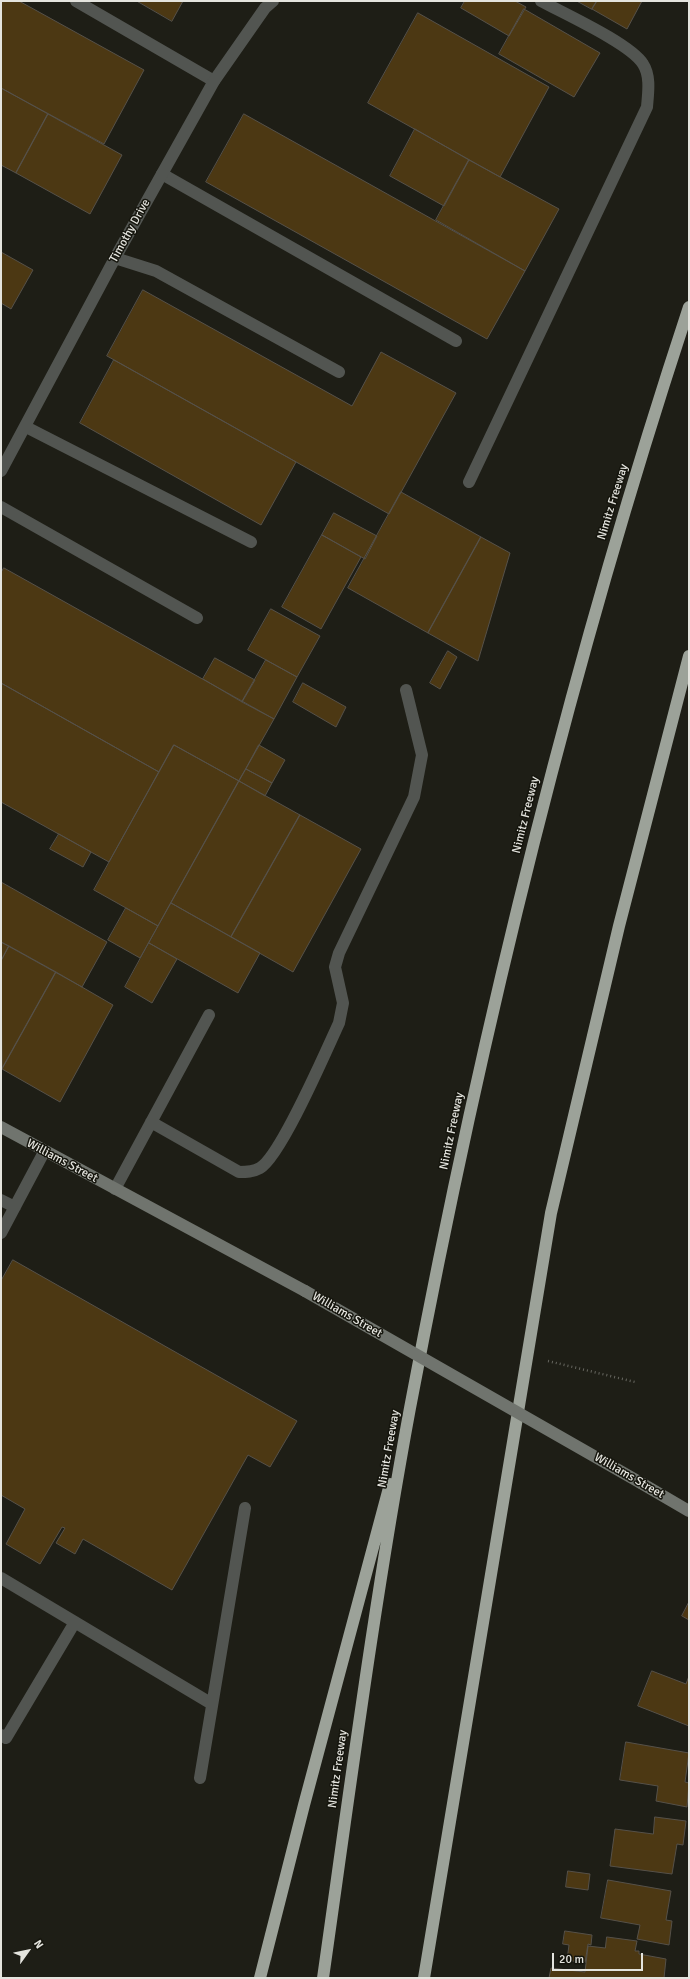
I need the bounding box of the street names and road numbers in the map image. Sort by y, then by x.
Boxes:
street label: Timothy Drive [107,197,153,265]
street label: Nimitz Freeway [595,462,631,542]
street label: Nimitz Freeway [509,775,543,855]
street label: Nimitz Freeway [437,1091,467,1171]
street label: Williams Street [24,1136,100,1186]
street label: Williams Street [309,1289,385,1341]
street label: Nimitz Freeway [375,1409,403,1489]
street label: Williams Street [591,1450,667,1502]
street label: Nimitz Freeway [325,1729,351,1809]

